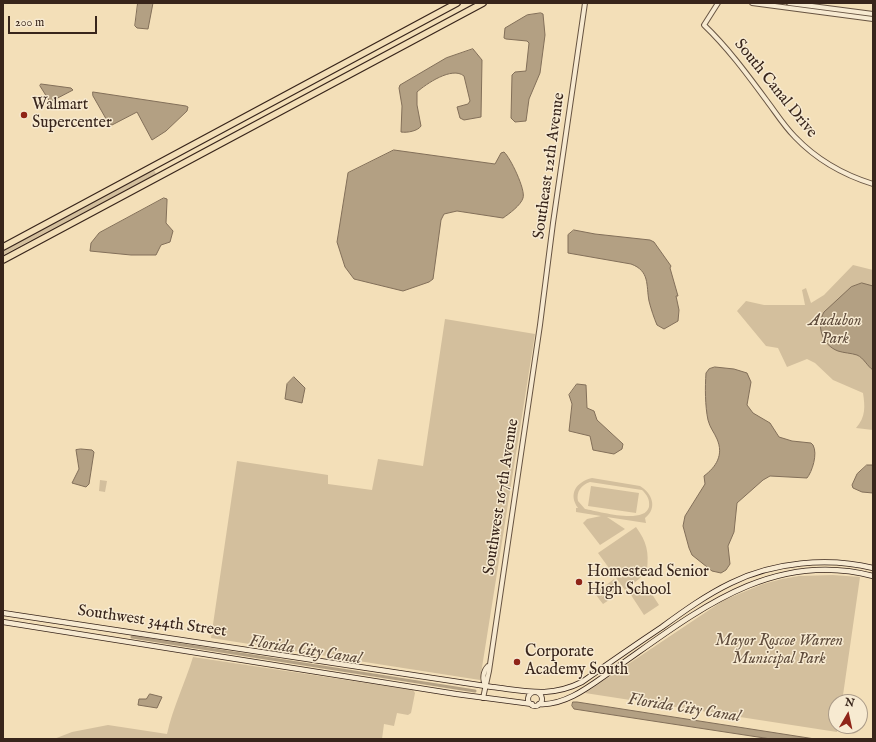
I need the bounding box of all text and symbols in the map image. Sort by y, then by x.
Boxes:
scale bar [10,8,99,34]
text: 200 m [15,15,44,30]
street label: South Canal Drive [729,36,821,142]
street label: Southeast 12th Avenue [530,92,570,240]
place label: Walmart Supercenter [32,96,112,134]
marker: Walmart Supercenter [19,110,29,120]
park label: Audubon Park [809,312,861,350]
street label: Southwest 167th Avenue [480,418,524,576]
place label: Homestead Senior High School [587,563,709,601]
marker: Homestead Senior High School [574,577,584,587]
street label: Southwest 344th Street [76,602,228,642]
water label: Florida City Canal [247,632,363,670]
park label: Mayor Roscoe Warren Municipal Park [715,632,843,670]
place label: Corporate Academy South [525,643,628,681]
marker: Corporate Academy South [512,657,522,667]
water label: Florida City Canal [626,690,742,728]
north arrow [828,694,868,734]
text: N [844,695,856,711]

